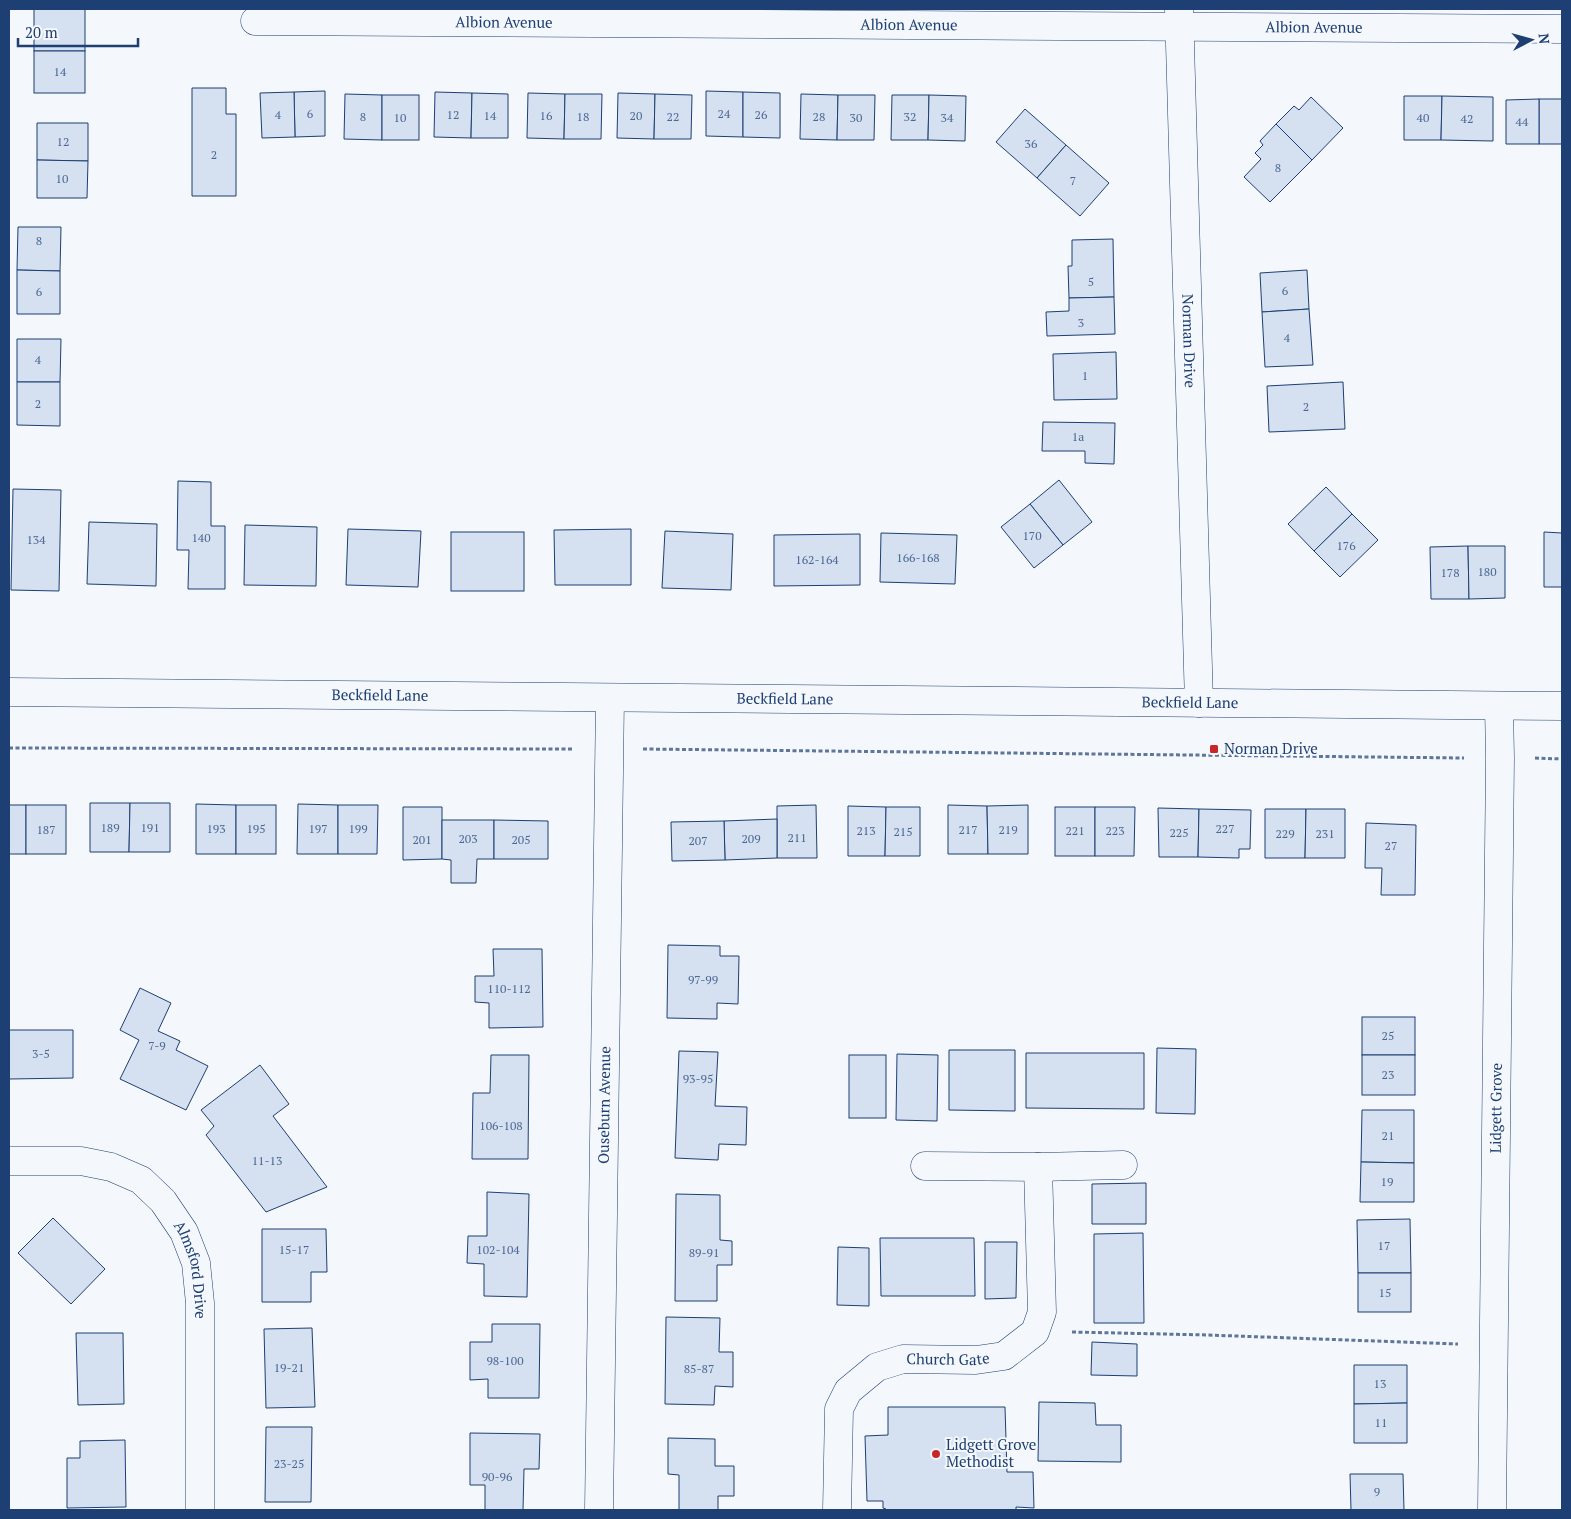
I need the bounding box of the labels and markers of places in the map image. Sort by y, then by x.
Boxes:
place label: Norman Drive [1224,738,1318,758]
marker: Norman Drive [1208,743,1220,755]
place label: Lidgett Grove Methodist [946,1434,1036,1471]
marker: Lidgett Grove Methodist [930,1448,942,1460]

